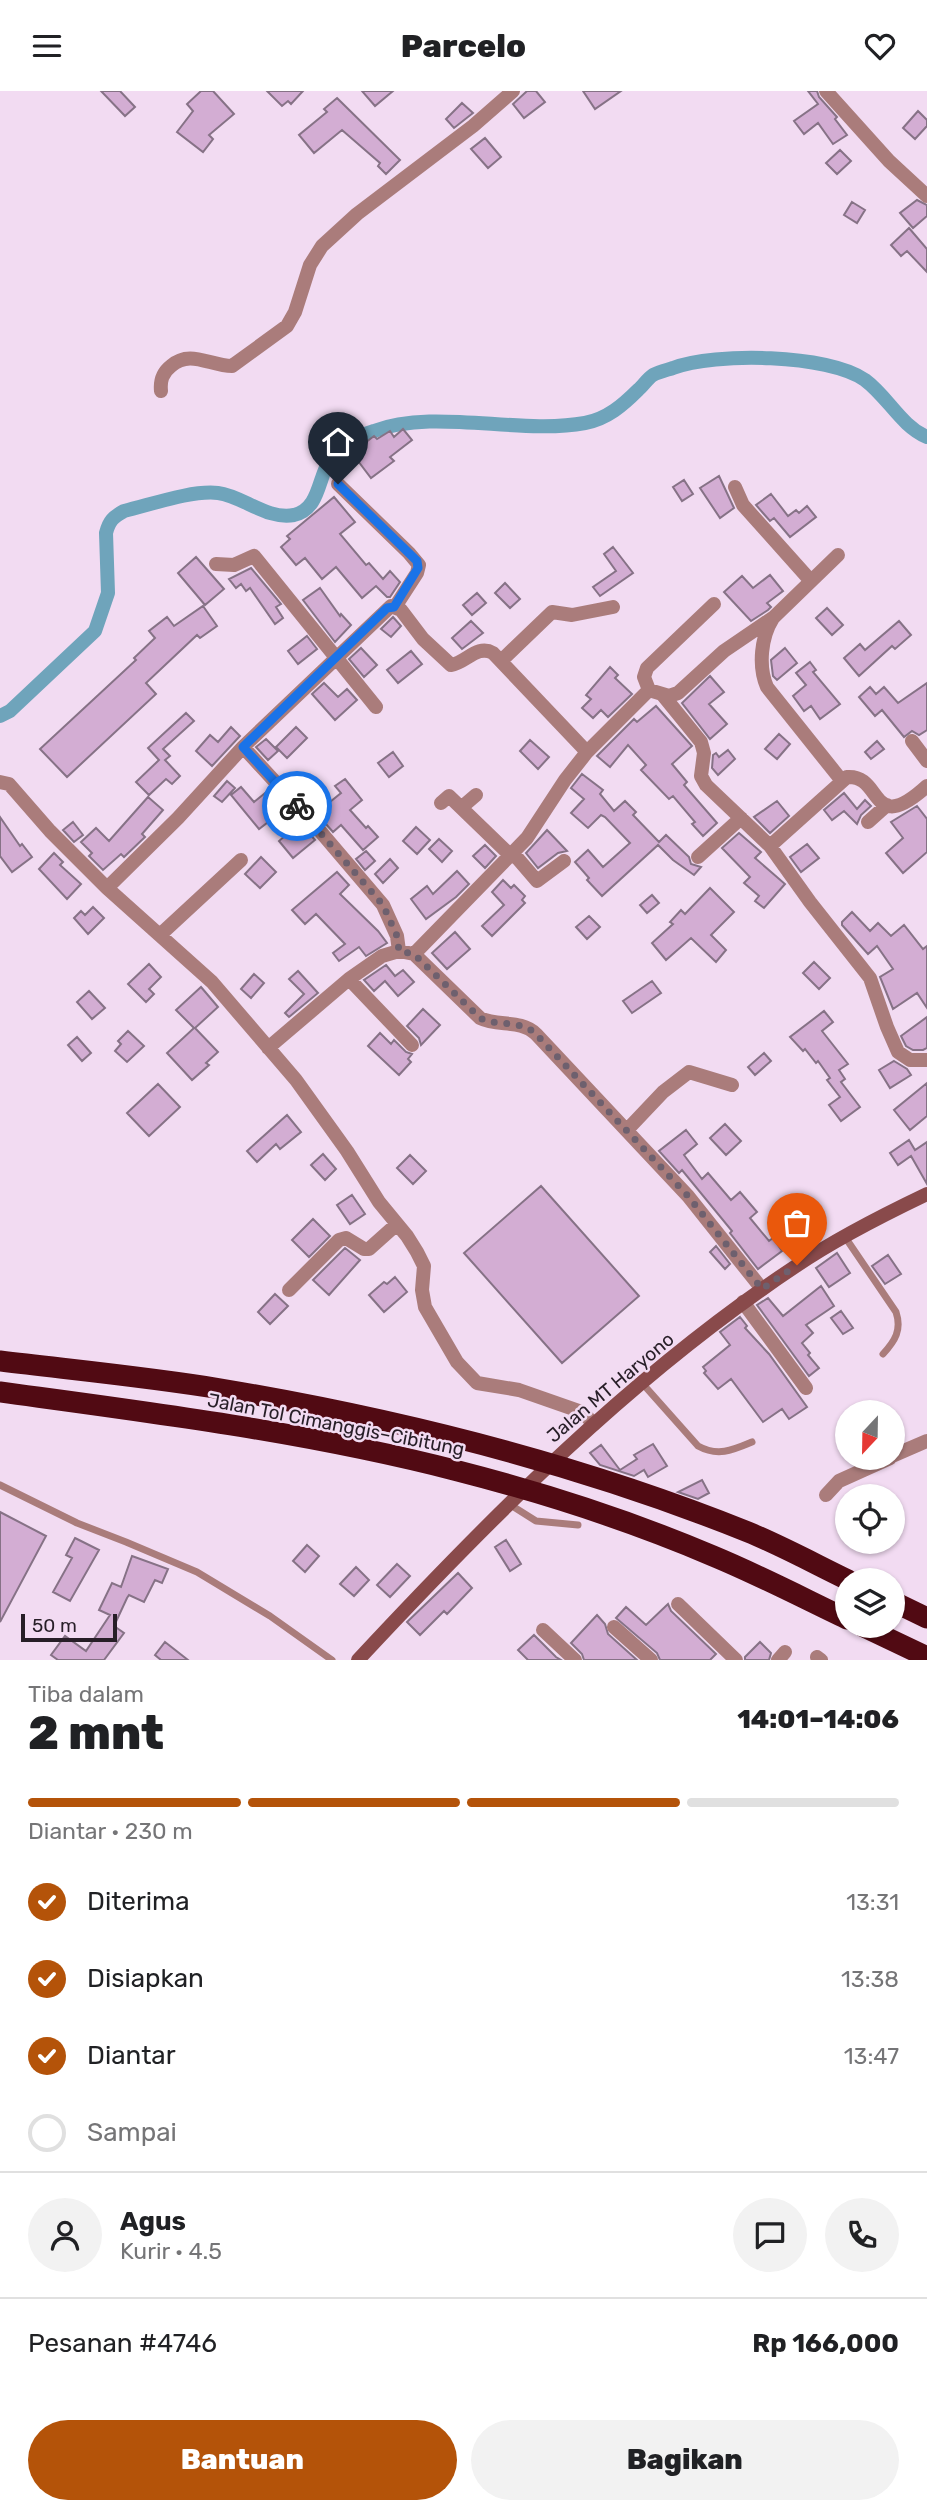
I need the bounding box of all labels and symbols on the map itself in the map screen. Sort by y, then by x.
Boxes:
pin [308,412,368,484]
courier [262,771,332,841]
pin [767,1193,827,1265]
street label: Jalan MT Haryono [542,1328,679,1447]
street label: Jalan Tol Cimanggis–Cibitung [205,1388,466,1461]
north arrow [835,1400,905,1470]
scale bar [21,1611,117,1643]

